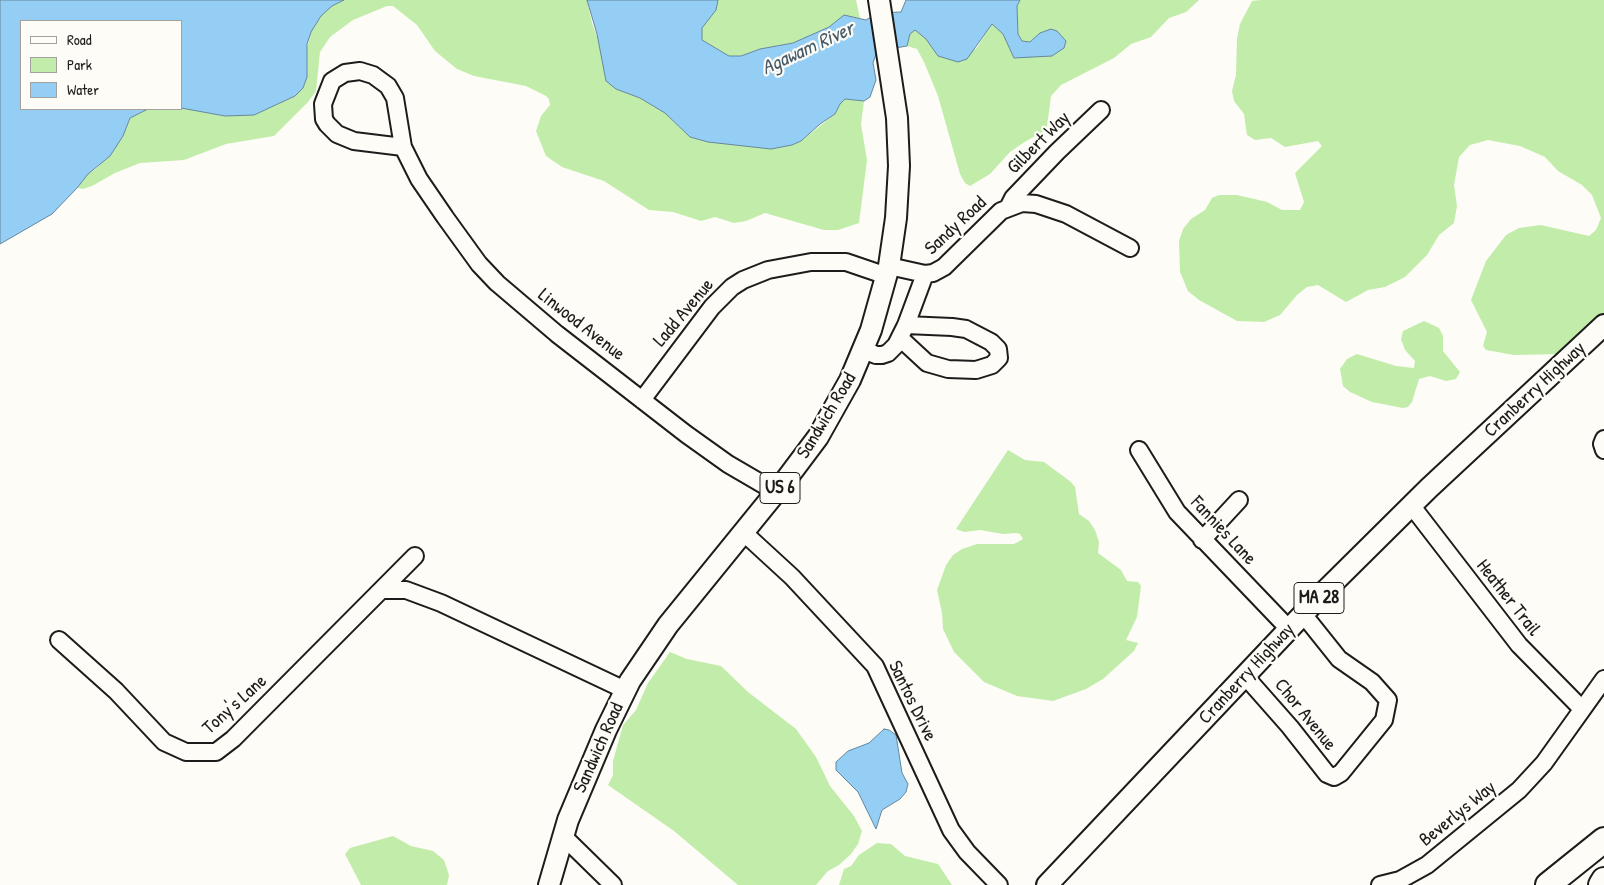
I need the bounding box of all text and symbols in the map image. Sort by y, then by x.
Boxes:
water label: Agawam River [758,17,858,81]
legend [20,20,182,110]
text: Road [67,29,92,50]
text: Park [67,54,92,75]
text: Water [67,79,99,100]
street label: Gilbert Way [1003,107,1075,179]
street label: Sandy Road [921,192,991,260]
street label: Ladd Avenue [649,274,719,352]
street label: Linwood Avenue [533,284,629,366]
street label: Cranberry Highway [1480,337,1590,443]
street label: Sandwich Road [792,369,862,463]
road number: US 6 [760,472,800,503]
street label: Fannies Lane [1185,492,1261,570]
street label: Heather Trail [1471,555,1545,641]
road number: MA 28 [1294,582,1344,614]
street label: Cranberry Highway [1194,619,1300,729]
street label: Santos Drive [883,657,941,745]
street label: Tony's Lane [198,670,272,740]
street label: Chor Avenue [1269,674,1341,756]
street label: Sandwich Road [569,699,629,797]
street label: Beverlys Way [1415,776,1501,852]

